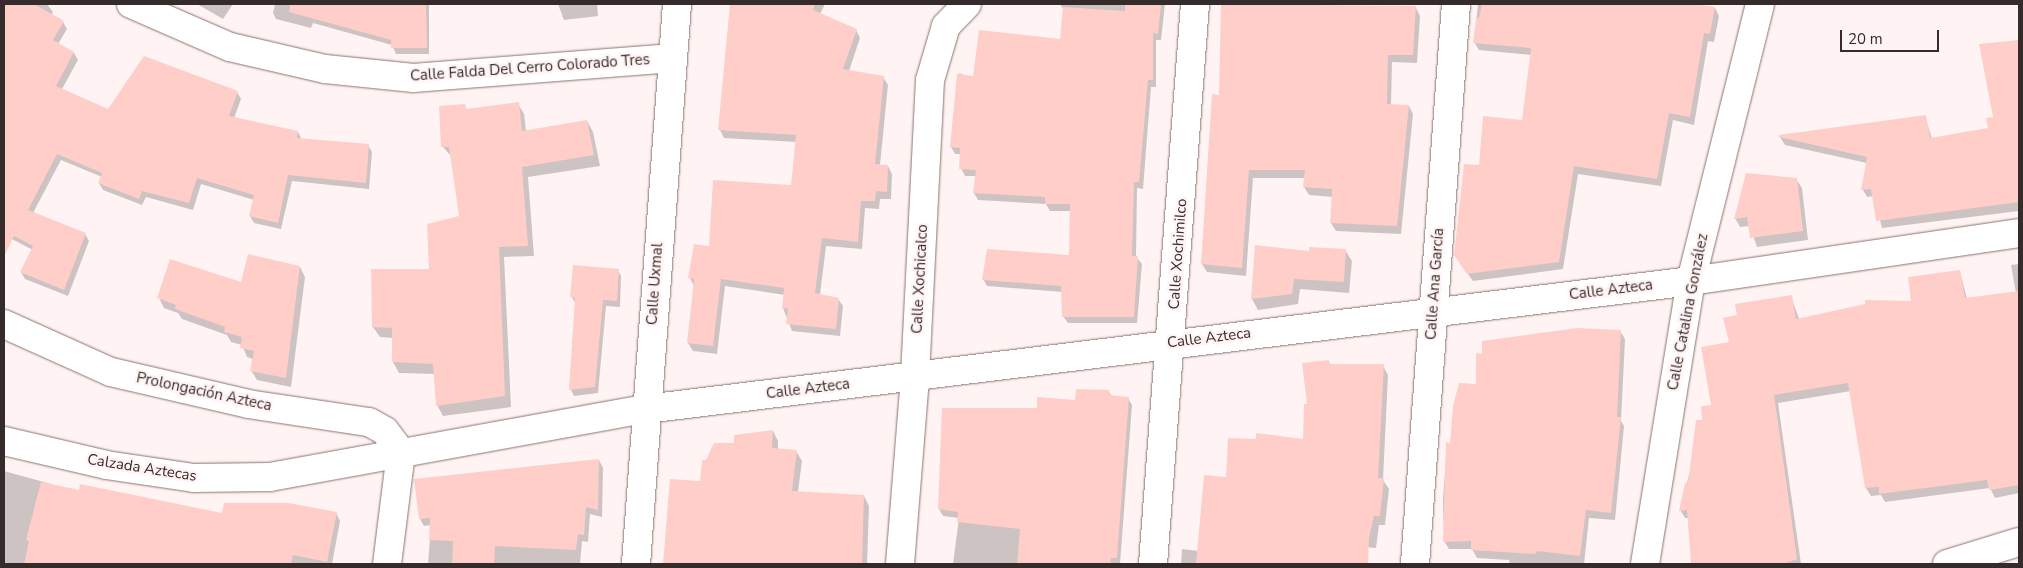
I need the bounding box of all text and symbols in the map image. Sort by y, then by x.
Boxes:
scale bar [1843,20,1942,52]
text: 20 m [1848,29,1883,49]
street label: Calle Falda Del Cerro Colorado Tres [410,51,650,85]
street label: Calle Xochimilco [1165,198,1191,310]
street label: Calle Xochicalco [908,224,932,334]
street label: Calle Ana García [1422,227,1448,341]
street label: Calle Catalina González [1664,232,1712,392]
street label: Calle Uxmal [643,242,667,326]
street label: Calle Azteca [1568,276,1654,304]
street label: Calle Azteca [1166,324,1252,352]
street label: Prolongación Azteca [135,369,273,415]
street label: Calle Azteca [765,375,851,403]
street label: Calzada Aztecas [86,450,198,486]

